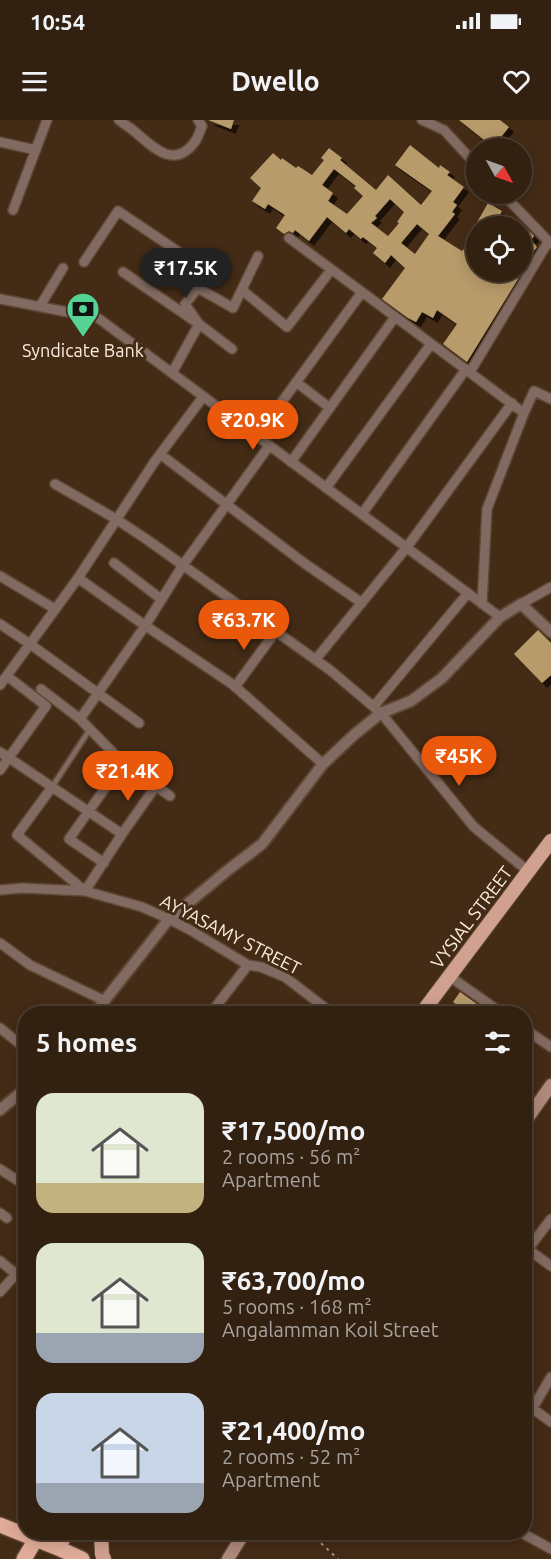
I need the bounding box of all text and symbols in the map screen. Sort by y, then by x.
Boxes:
text: 10:54 [30,9,85,34]
icon: menu [18,65,51,98]
icon: heart [500,65,533,98]
text: Dwello [231,66,320,96]
north arrow [466,138,532,204]
map controls [466,138,532,282]
button: locate [466,216,532,282]
pin: ₹17.5K [137,248,235,299]
text: ₹17.5K [154,256,218,279]
bank icon: Syndicate Bank [65,291,101,338]
place label: Syndicate Bank [22,340,144,360]
pin: ₹20.9K [204,400,302,451]
text: ₹20.9K [221,408,285,431]
pin: ₹63.7K [195,600,293,651]
text: ₹63.7K [212,608,276,631]
pin: ₹45K [423,736,495,787]
text: ₹45K [435,744,483,767]
pin: ₹21.4K [79,751,177,802]
text: ₹21.4K [96,759,160,782]
street label: VYSIAL STREET [426,862,516,972]
street label: AYYASAMY STREET [158,890,304,978]
icon: filters [481,1026,514,1059]
text: 5 homes [36,1028,137,1057]
text: ₹17,500/mo [222,1116,365,1145]
icon: home [84,1117,156,1189]
text: 2 rooms · 56 m² [222,1145,360,1168]
text: Apartment [222,1168,320,1191]
text: ₹63,700/mo [222,1266,365,1295]
icon: home [84,1267,156,1339]
text: 5 rooms · 168 m² [222,1295,372,1318]
text: Angalamman Koil Street [222,1318,439,1341]
text: ₹21,400/mo [222,1416,365,1445]
icon: home [84,1417,156,1489]
text: 2 rooms · 52 m² [222,1445,360,1468]
text: Apartment [222,1468,320,1491]

